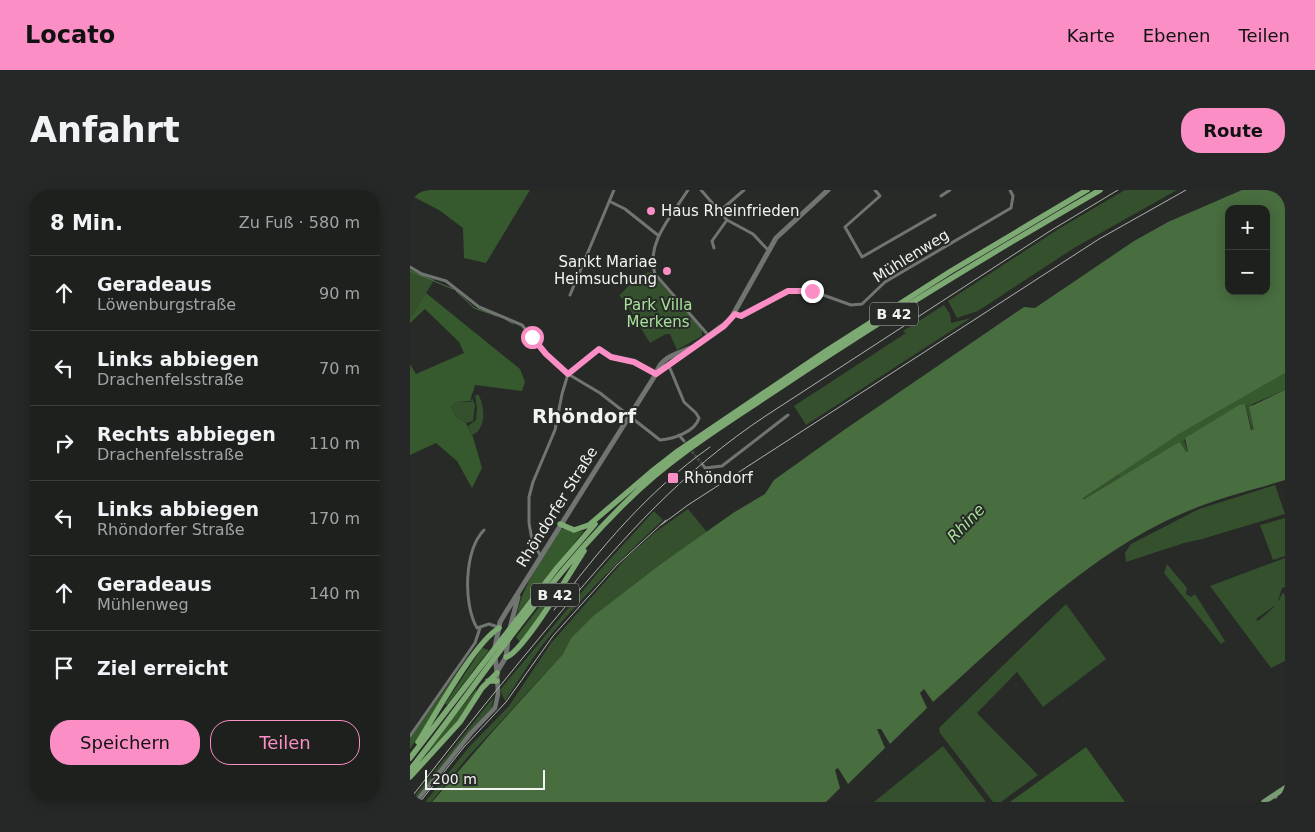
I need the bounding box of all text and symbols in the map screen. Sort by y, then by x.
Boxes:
text: Locato [25,21,115,49]
text: Karte [1067,25,1115,46]
text: Ebenen [1143,25,1211,46]
text: Teilen [1239,25,1290,46]
button: Route [1181,108,1285,153]
text: Anfahrt [30,110,180,150]
place label: Haus Rheinfrieden [661,202,800,220]
marker: Haus Rheinfrieden [645,205,657,217]
map controls [1225,205,1270,295]
button: + [1225,205,1270,250]
text: 8 Min. [50,211,123,235]
text: Zu Fuß · 580 m [239,213,360,232]
street label: Mühlenweg [870,226,952,286]
button: − [1225,250,1270,295]
place label: Sankt Mariae Heimsuchung [554,253,657,288]
marker: Sankt Mariae Heimsuchung [661,265,673,277]
text: Geradeaus [97,273,212,295]
icon: ahead [50,279,78,307]
route end [801,280,824,303]
text: 90 m [319,284,360,303]
text: Löwenburgstraße [97,295,236,314]
park label: Park Villa Merkens [624,296,692,331]
road number: B 42 [870,302,918,326]
route start [521,326,544,349]
text: Links abbiegen [97,348,259,370]
icon: left [50,354,78,382]
text: 70 m [319,359,360,378]
text: Drachenfelsstraße [97,370,244,389]
district label: Rhöndorf [532,404,636,428]
text: Rechts abbiegen [97,423,276,445]
icon: right [50,429,78,457]
text: 110 m [309,434,360,453]
street label: Rhöndorfer Straße [513,444,601,570]
text: Drachenfelsstraße [97,445,244,464]
place label: Rhöndorf [684,469,753,487]
marker: Rhöndorf [666,471,680,485]
text: Links abbiegen [97,498,259,520]
water label: Rhine [943,500,989,546]
icon: left [50,504,78,532]
text: 170 m [309,509,360,528]
text: Rhöndorfer Straße [97,520,245,539]
text: Geradeaus [97,573,212,595]
icon: ahead [50,579,78,607]
text: 140 m [309,584,360,603]
road number: B 42 [531,584,579,606]
text: Mühlenweg [97,595,189,614]
icon: arrive [50,654,78,682]
text: Ziel erreicht [97,657,228,679]
button: Speichern [50,720,200,765]
button: Teilen [210,720,360,765]
scale bar [425,767,545,790]
text: 200 m [432,771,477,787]

